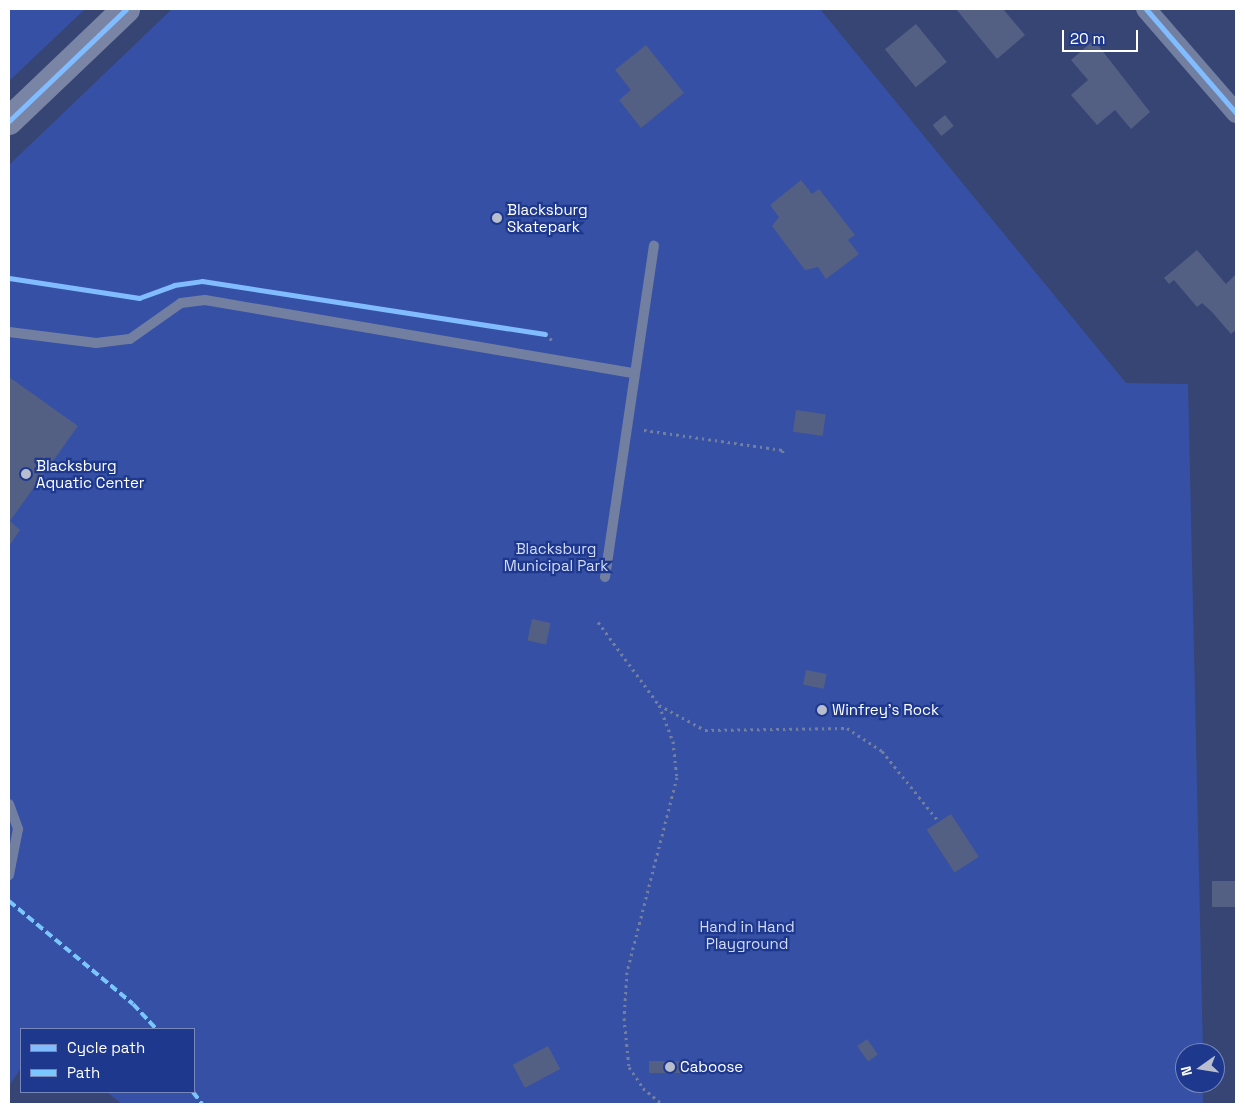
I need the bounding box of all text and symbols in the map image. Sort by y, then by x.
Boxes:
scale bar [1065,20,1141,52]
text: 20 m [1070,29,1105,48]
place label: Blacksburg Skatepark [507,200,588,235]
marker: Blacksburg Skatepark [491,212,503,224]
place label: Blacksburg Aquatic Center [36,456,144,491]
marker: Blacksburg Aquatic Center [20,468,32,480]
park label: Blacksburg Municipal Park [504,539,608,574]
place label: Winfrey’s Rock [832,701,939,719]
marker: Winfrey’s Rock [816,704,828,716]
park label: Hand in Hand Playground [699,917,795,952]
legend [20,1028,195,1093]
text: Cycle path [67,1038,145,1057]
north arrow [1175,1043,1225,1093]
place label: Caboose [680,1058,743,1076]
marker: Caboose [664,1061,676,1073]
text: Path [67,1063,100,1082]
text: N [1177,1065,1196,1078]

